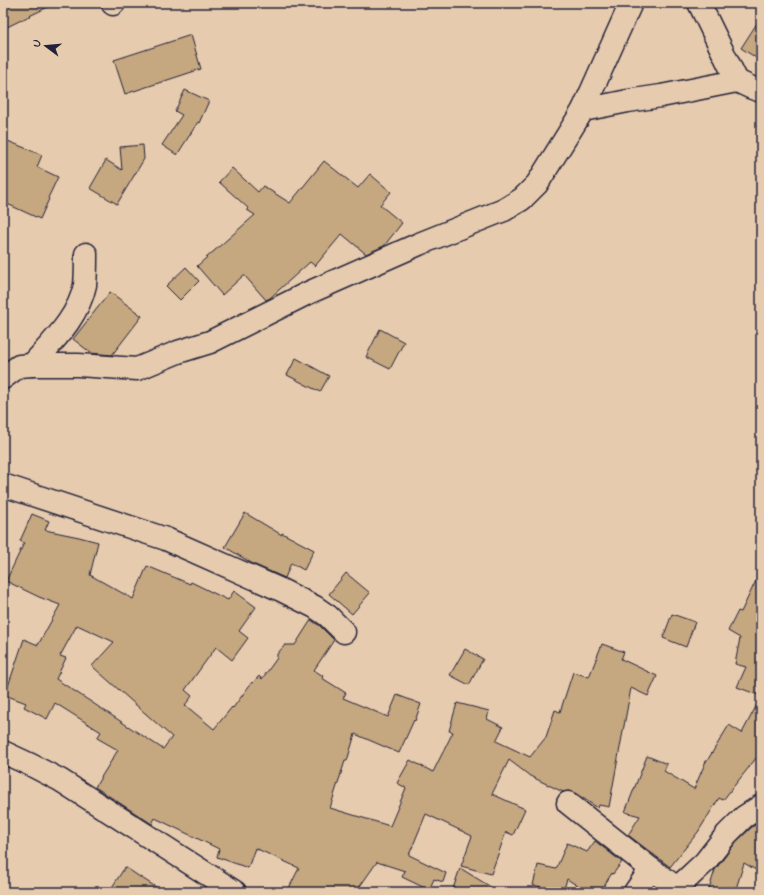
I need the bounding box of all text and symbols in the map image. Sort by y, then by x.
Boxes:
north arrow [26,26,66,66]
text: U [30,38,45,49]

